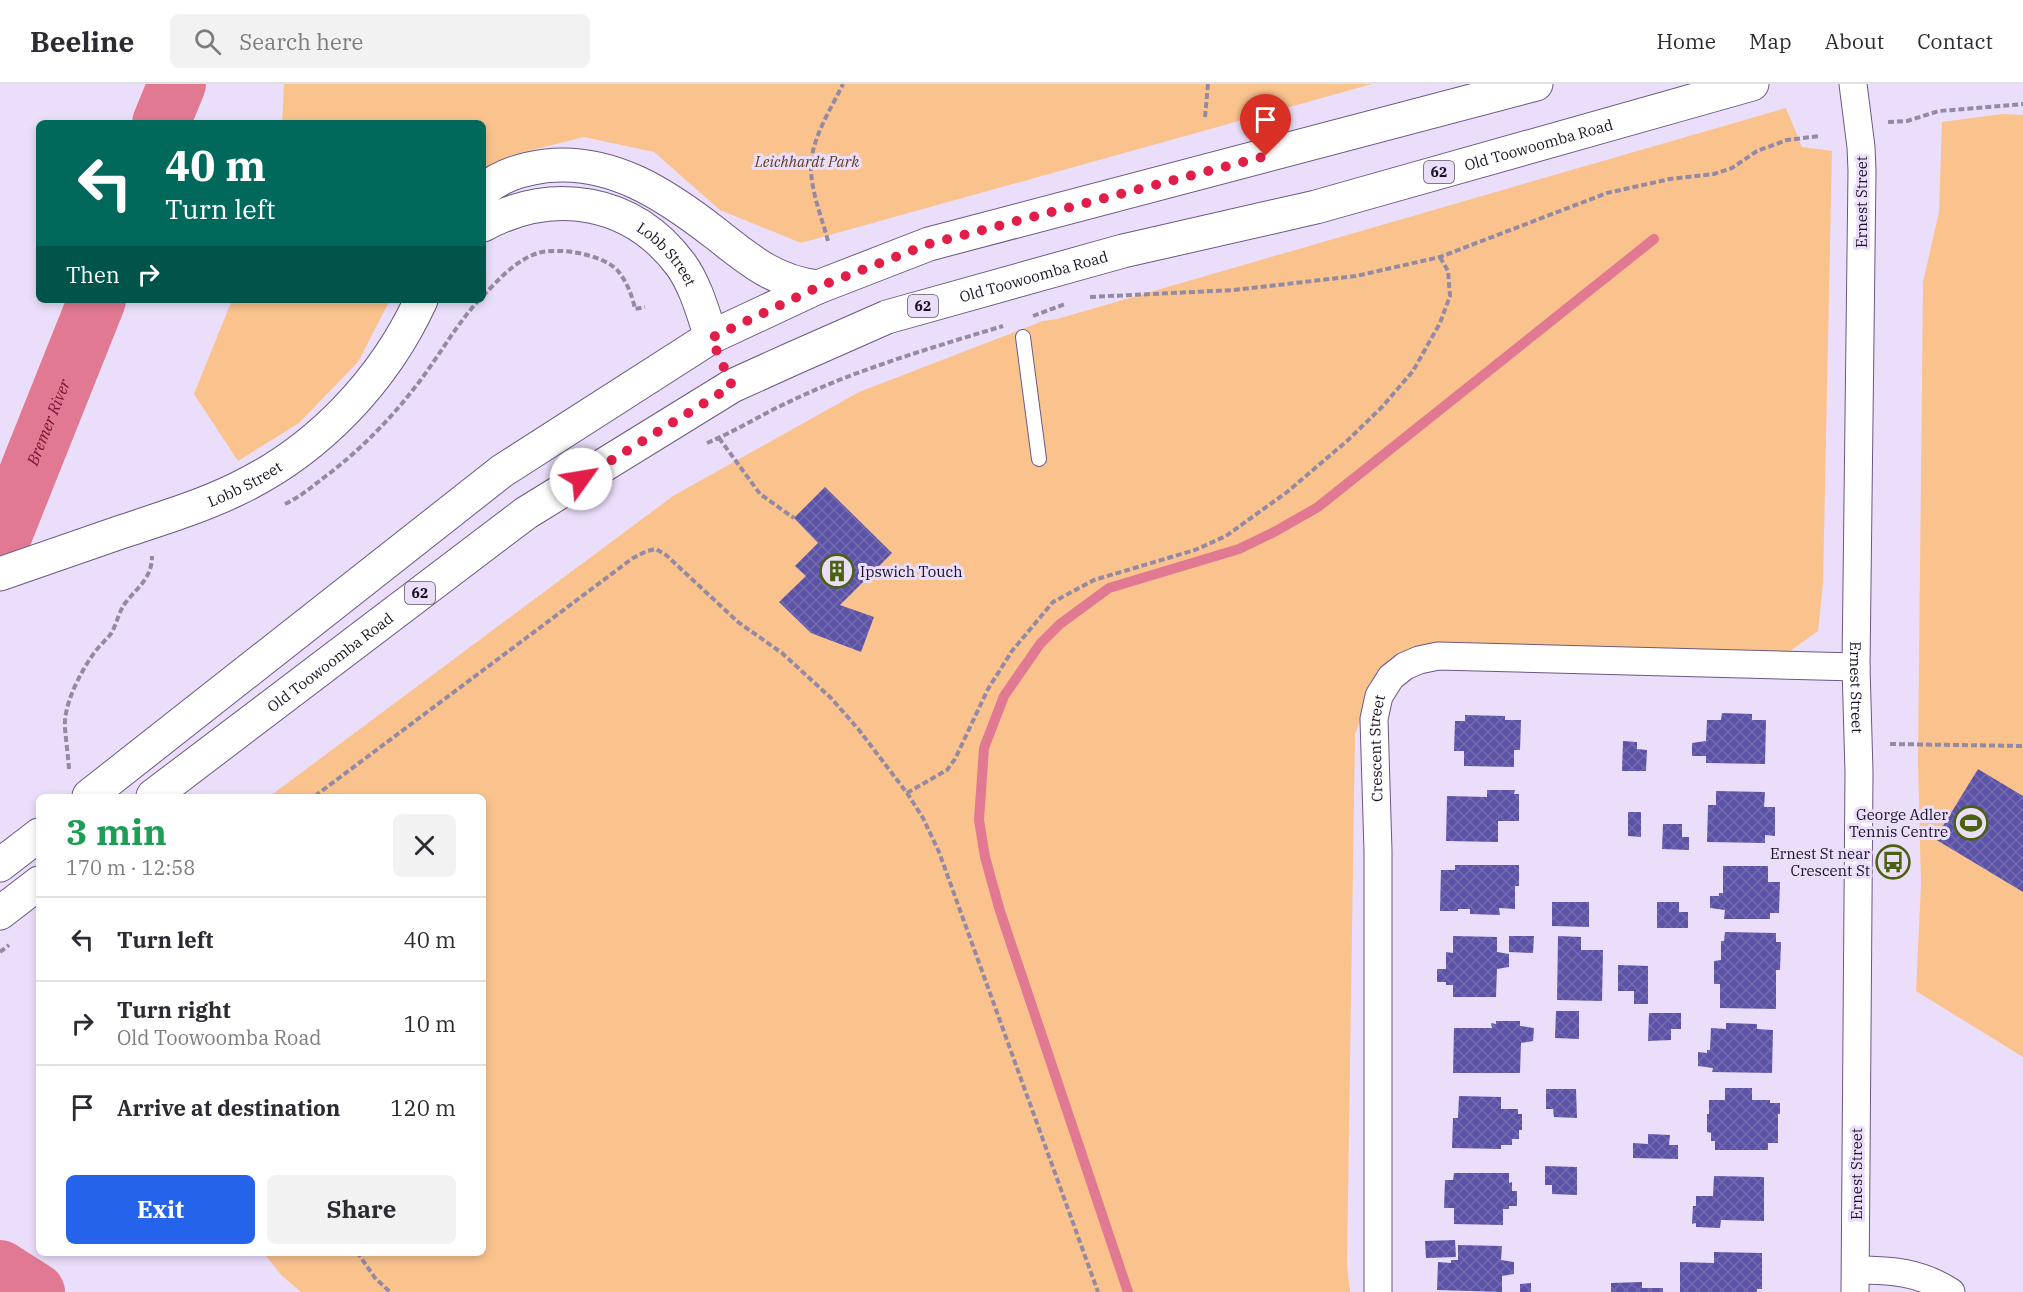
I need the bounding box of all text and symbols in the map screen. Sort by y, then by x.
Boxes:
search box [170,14,590,68]
text: Beeline [30,23,134,60]
icon: search [191,25,224,58]
text: Search here [239,27,363,56]
text: Home [1656,27,1716,55]
text: Map [1749,27,1792,55]
text: About [1825,27,1884,55]
text: Contact [1917,27,1993,55]
pin [1240,94,1291,156]
icon: arrive [1249,103,1282,136]
street label: Old Toowoomba Road [1462,114,1615,174]
text: 40 m [165,138,266,193]
icon: left [66,144,144,222]
park label: Leichhardt Park [754,152,859,171]
street label: Ernest Street [1852,156,1871,248]
road number: 62 [1424,161,1454,183]
text: Turn left [165,191,276,226]
street label: Lobb Street [633,217,701,289]
street label: Old Toowoomba Road [957,246,1110,306]
icon: right [132,258,165,291]
text: Then [66,260,120,289]
road number: 62 [908,295,938,317]
water label: Bremer River [22,375,75,469]
position arrow [549,447,613,511]
street label: Lobb Street [205,457,285,510]
building icon: Ipswich Touch [819,553,855,589]
place label: Ipswich Touch [860,562,963,581]
road number: 62 [405,582,435,604]
street label: Old Toowoomba Road [263,608,397,716]
street label: Ernest Street [1846,641,1867,734]
street label: Crescent Street [1364,693,1389,802]
place label: George Adler Tennis Centre [1849,805,1948,841]
sports icon: George Adler Tennis Centre [1953,805,1989,841]
text: 3 min [66,808,167,855]
button: close [393,814,456,877]
place label: Ernest St near Crescent St [1770,844,1870,880]
bus stop icon: Ernest St near Crescent St [1875,844,1911,880]
text: 170 m · 12:58 [66,854,195,881]
icon: left [66,923,99,956]
text: Turn left [117,925,213,954]
text: 40 m [404,925,456,954]
text: Turn right [117,995,231,1024]
icon: right [66,1007,99,1040]
text: 10 m [404,1009,456,1038]
text: Old Toowoomba Road [117,1024,322,1051]
icon: arrive [66,1091,99,1124]
text: Arrive at destination [117,1093,340,1122]
text: 120 m [390,1093,456,1122]
street label: Ernest Street [1847,1128,1866,1220]
button: Exit [66,1175,255,1244]
button: Share [267,1175,456,1244]

